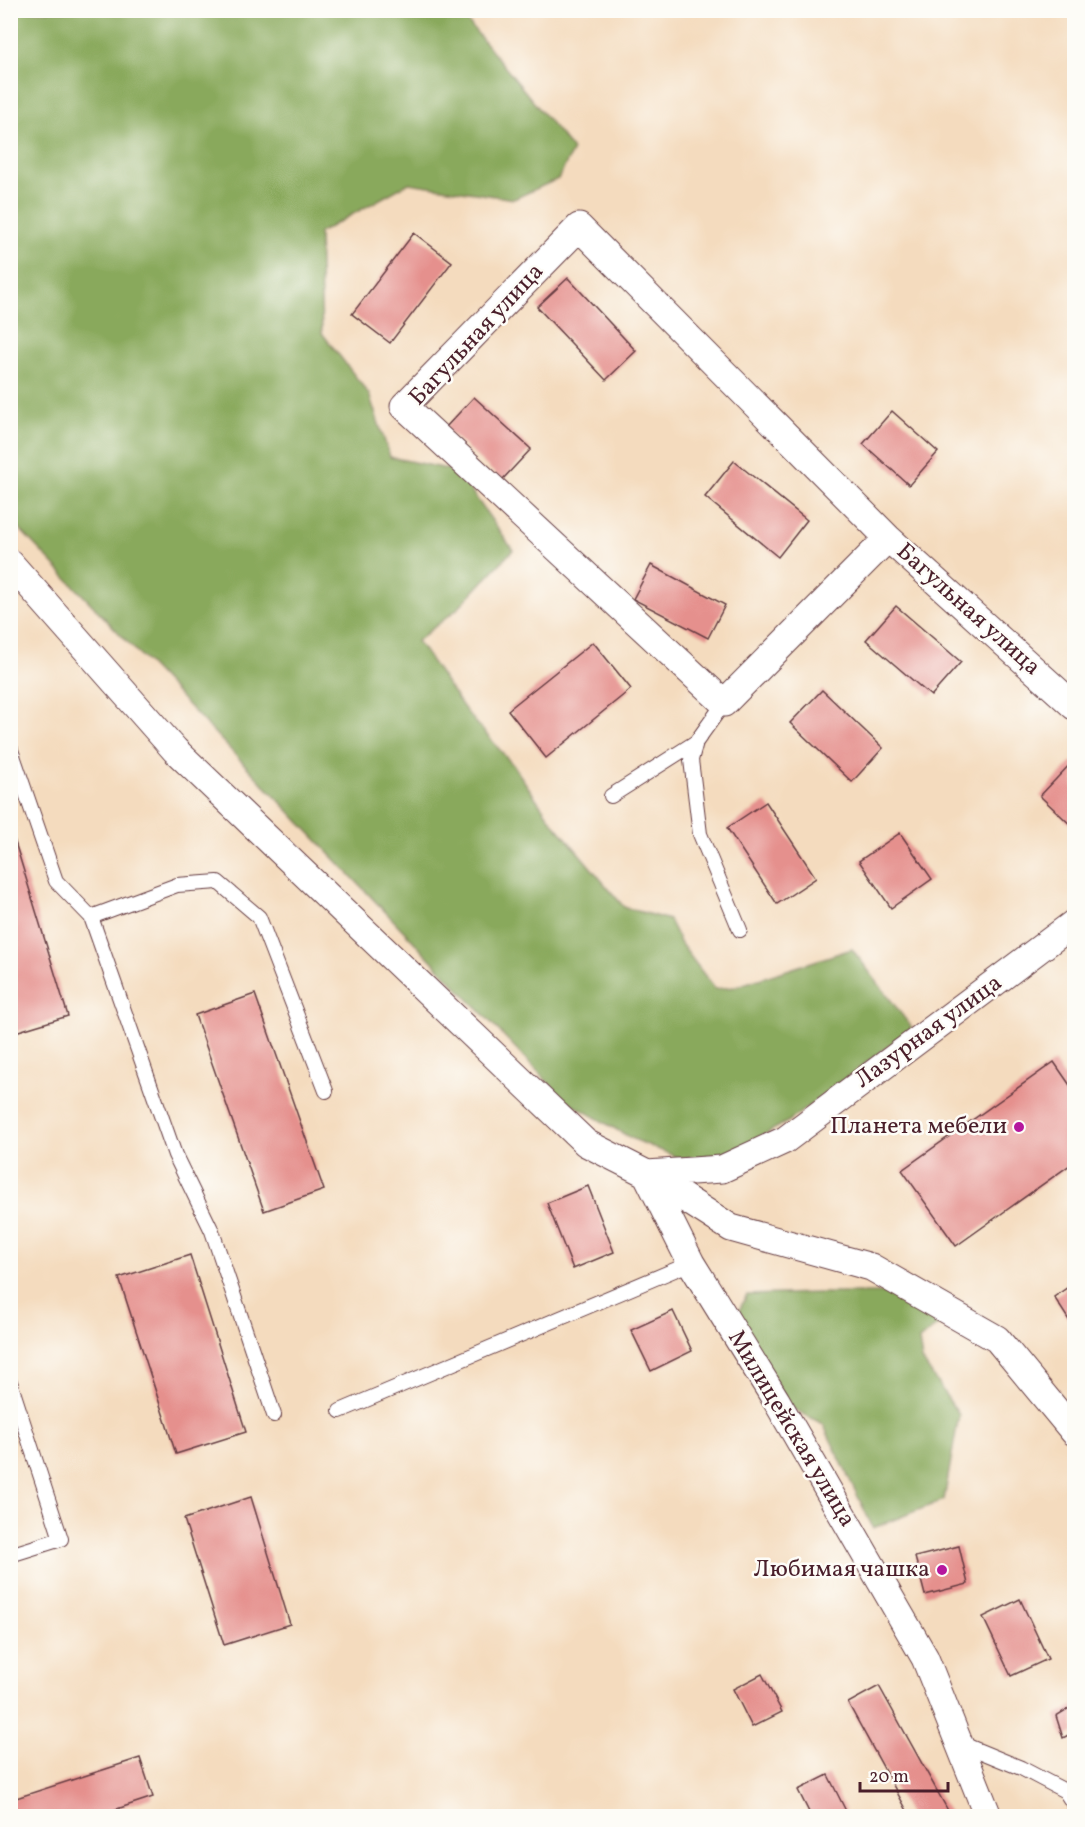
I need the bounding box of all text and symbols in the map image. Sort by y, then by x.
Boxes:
street label: Багульная улица [402,256,552,414]
street label: Багульная улица [888,536,1048,684]
street label: Лазурная улица [848,967,1010,1097]
place label: Планета мебели [830,1110,1007,1144]
marker: Планета мебели [1012,1120,1026,1134]
street label: Милицейская улица [719,1324,863,1534]
place label: Любимая чашка [754,1553,930,1587]
marker: Любимая чашка [935,1563,949,1577]
scale bar [860,1755,948,1793]
text: 20 m [869,1765,909,1790]

